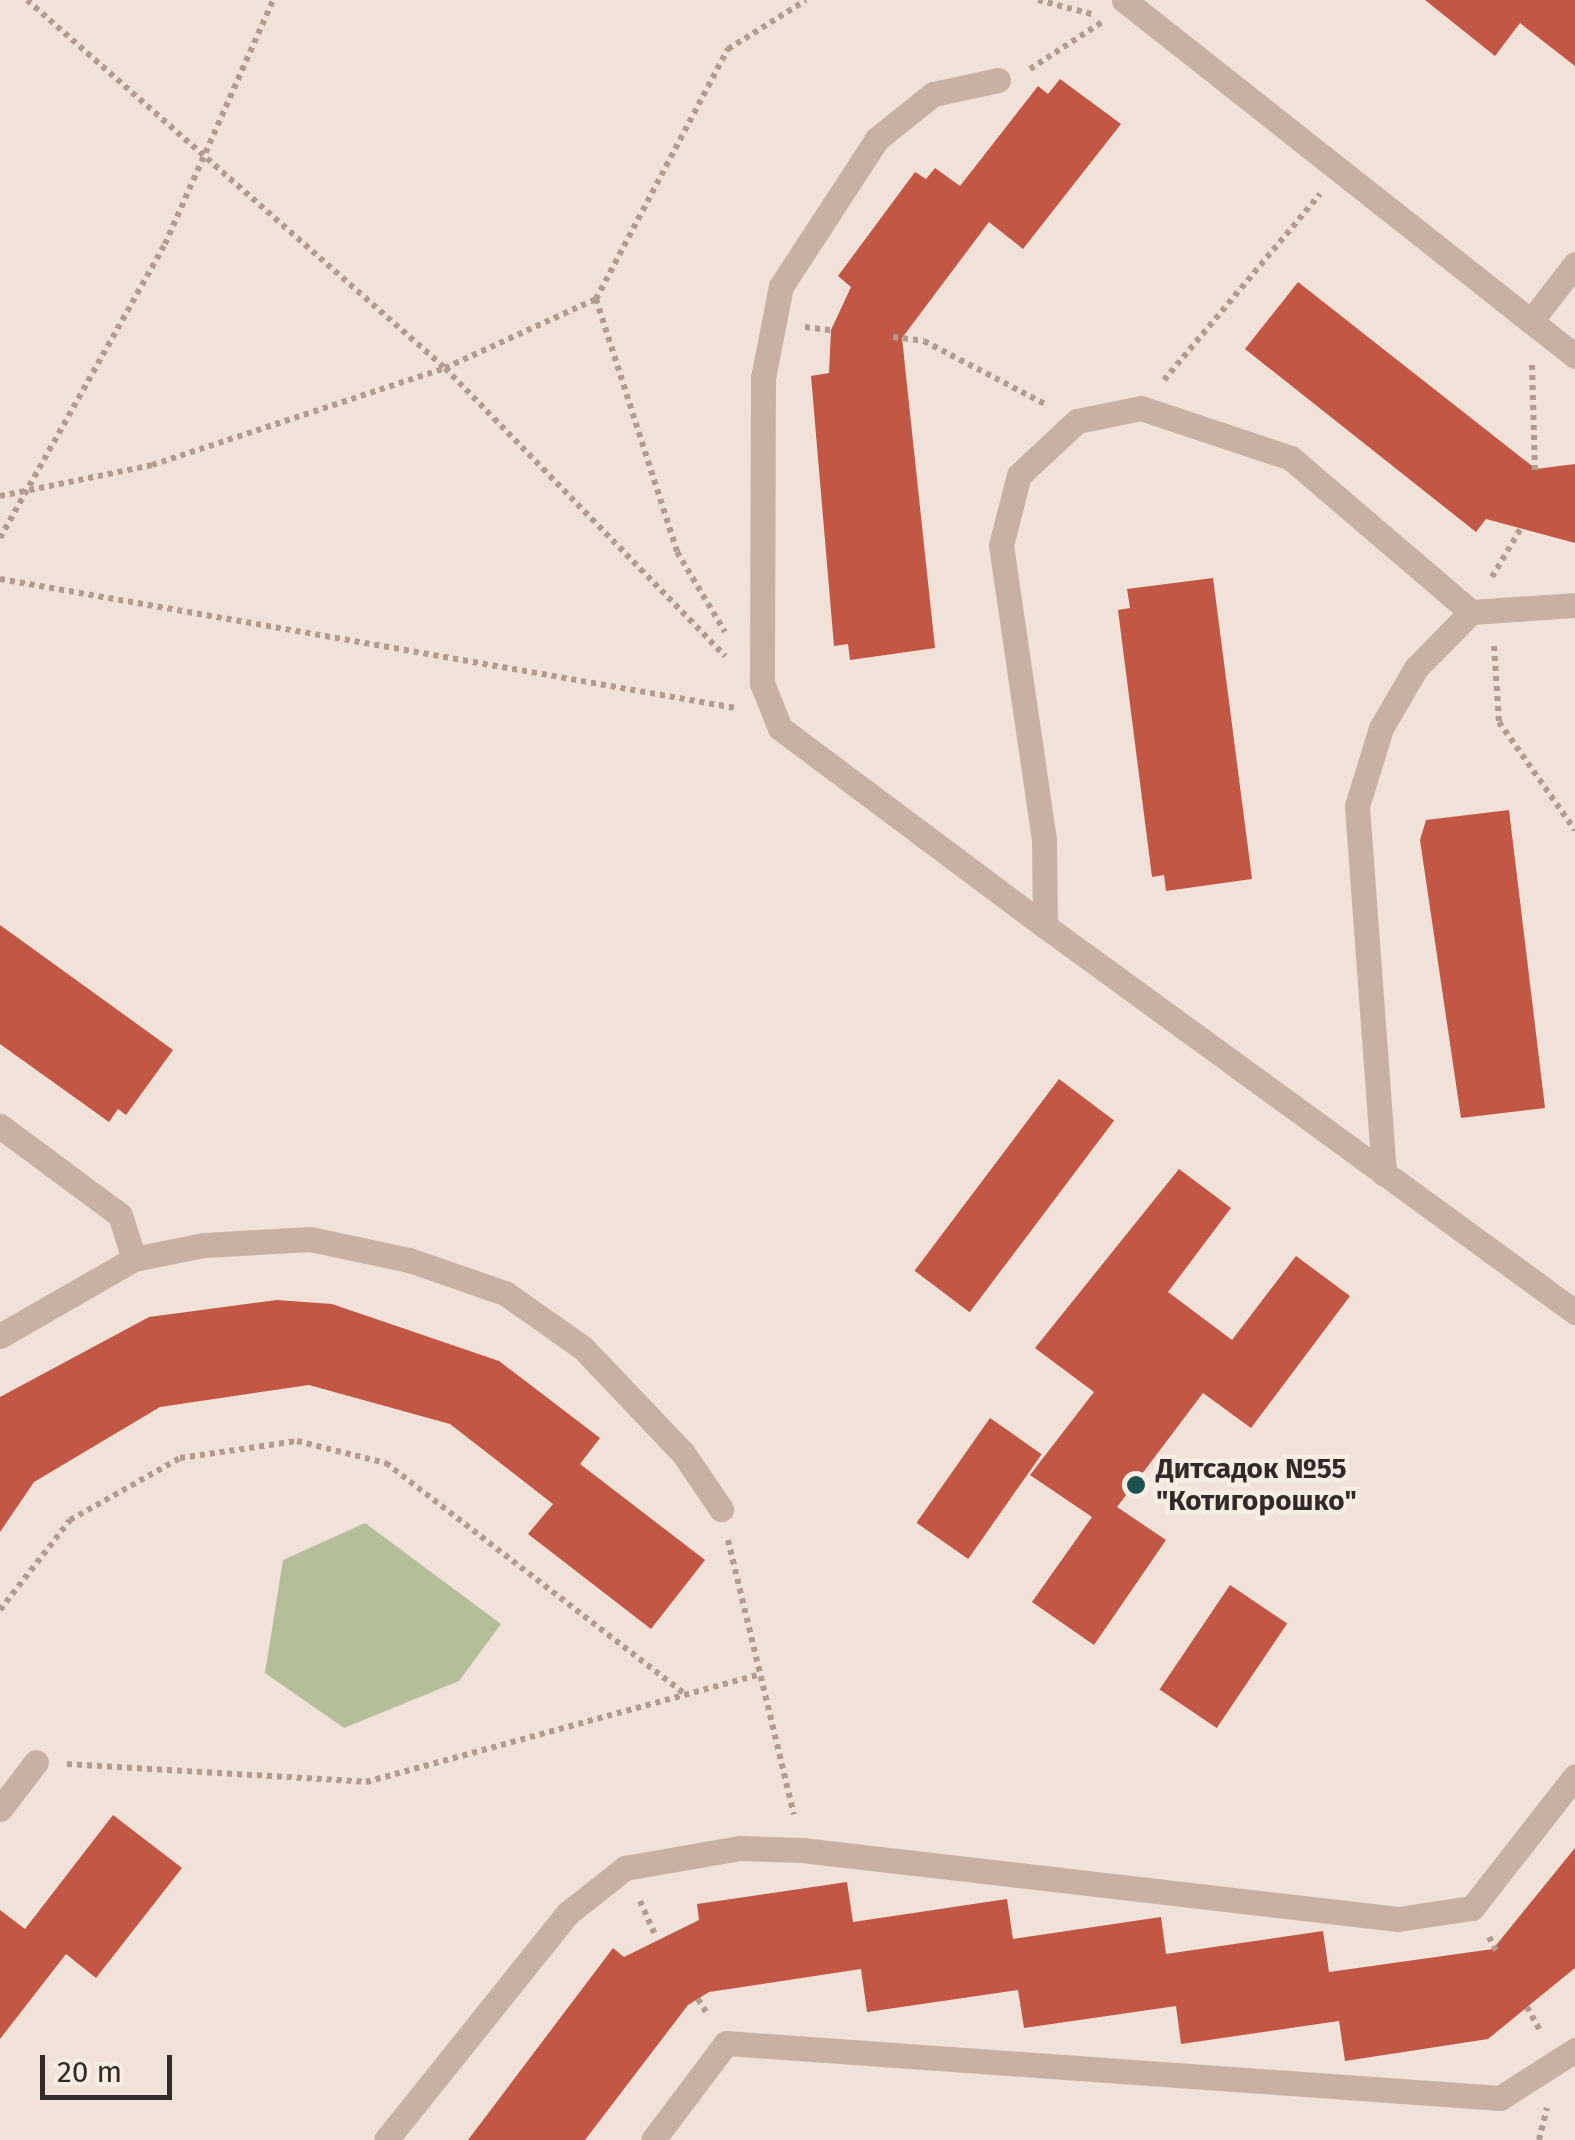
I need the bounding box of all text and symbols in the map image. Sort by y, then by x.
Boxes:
place label: Дитсадок №55 "Котигорошко" [1156,1452,1357,1518]
marker: Дитсадок №55 "Котигорошко" [1125,1474,1147,1496]
scale bar [45,2035,178,2097]
text: 20 m [57,2054,122,2090]

